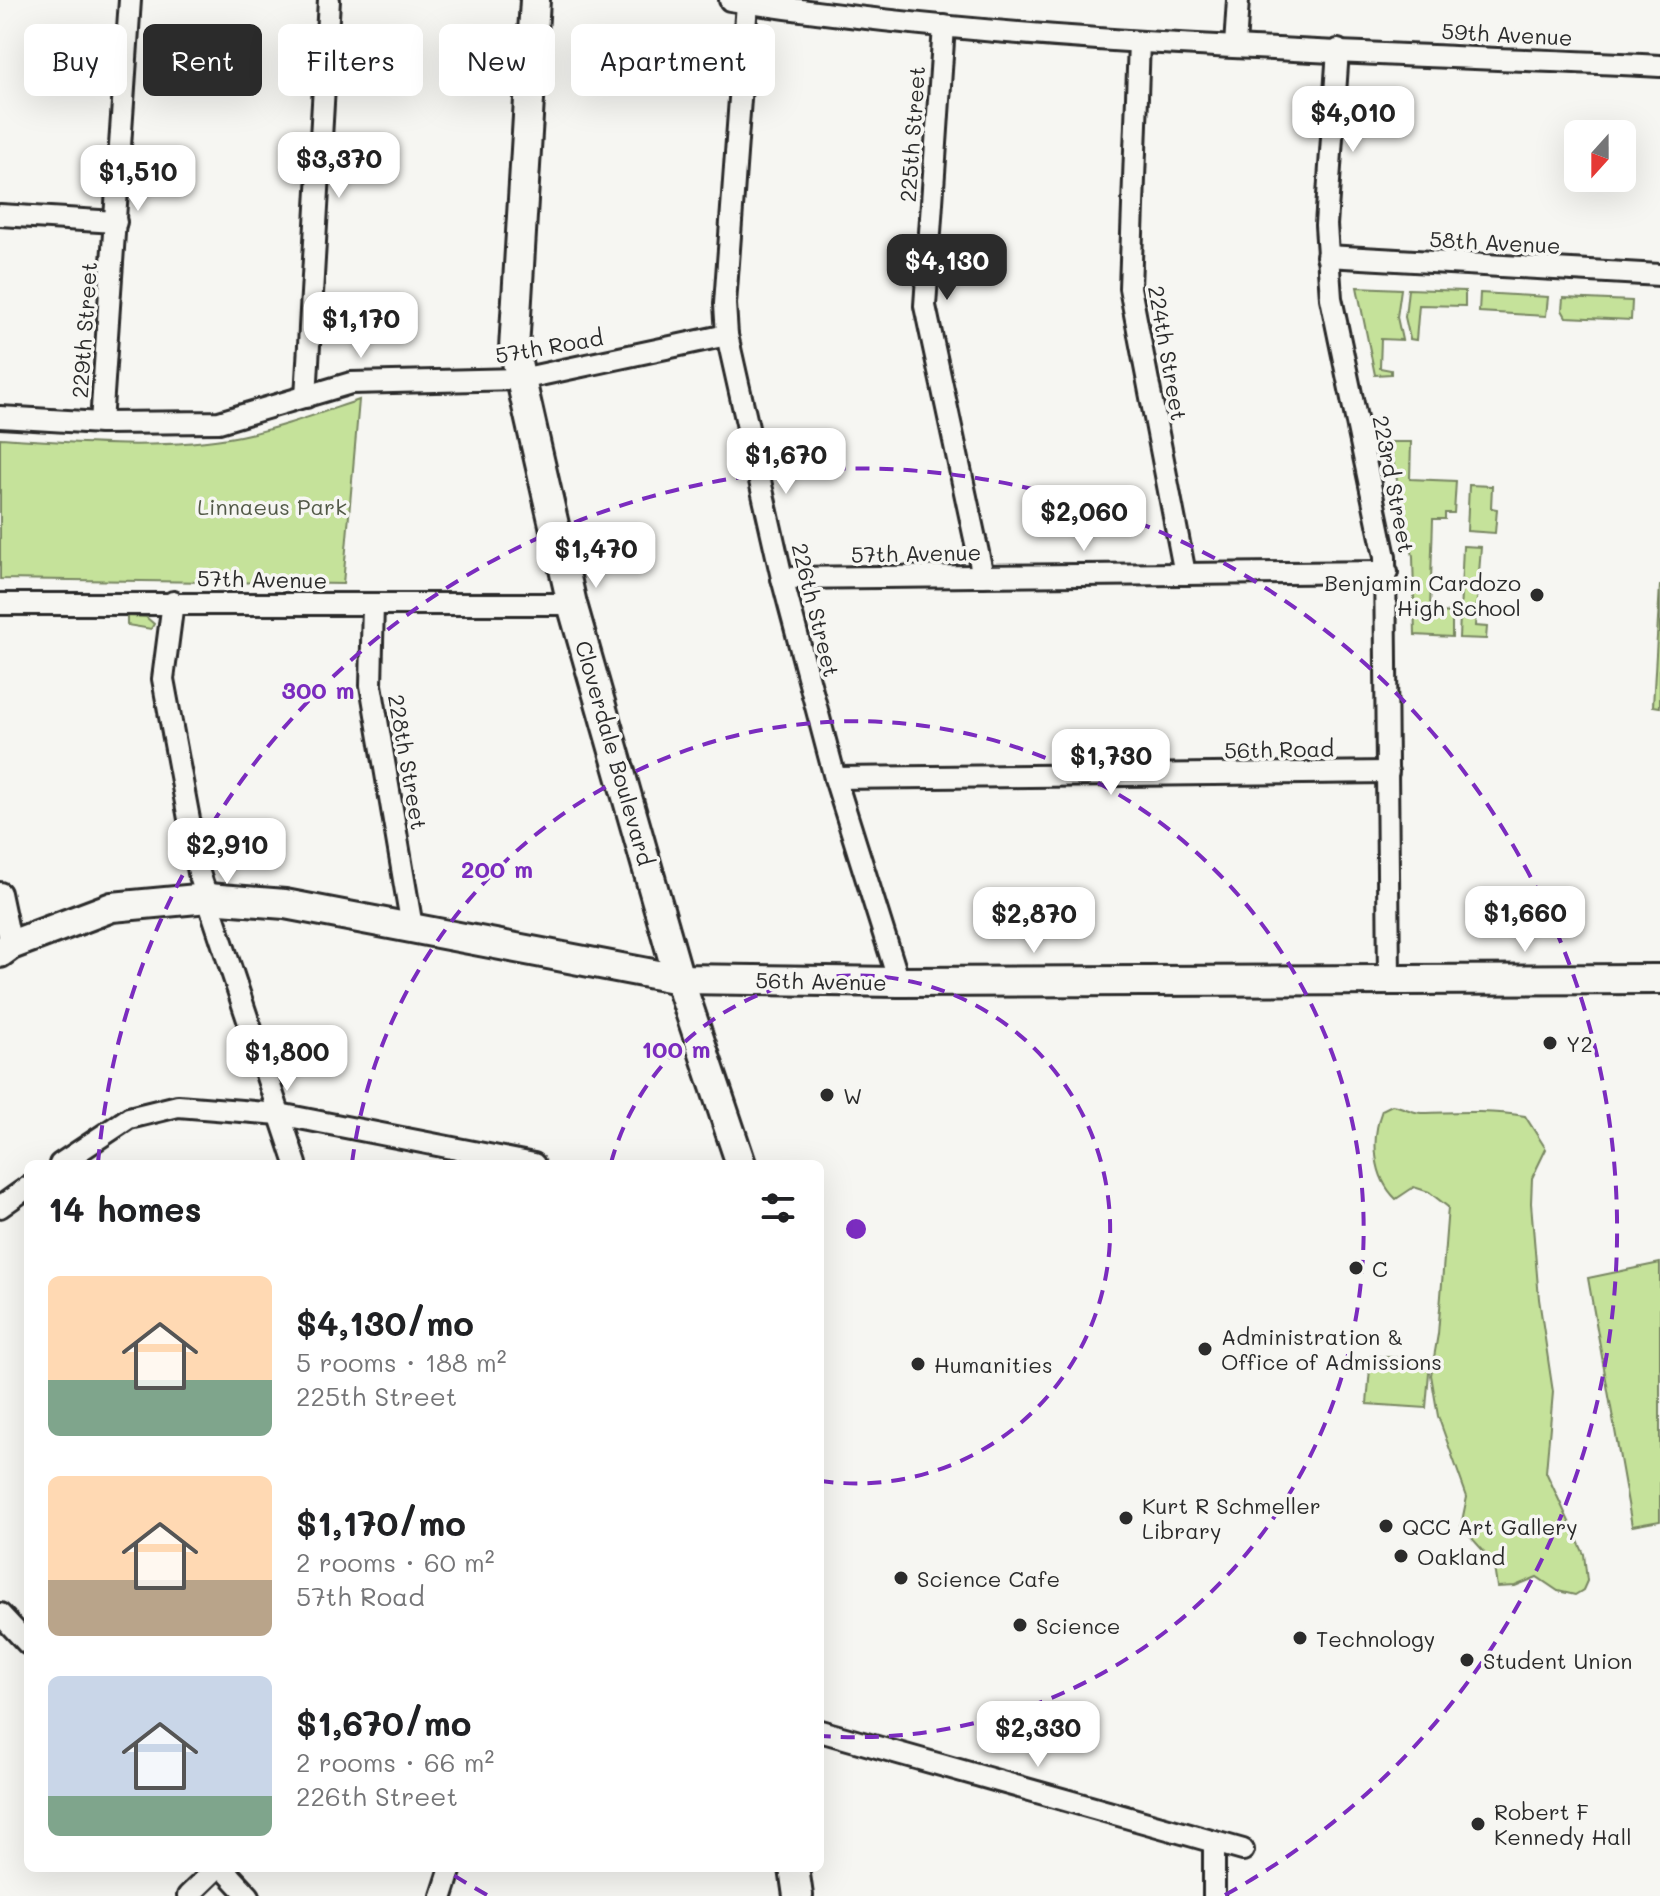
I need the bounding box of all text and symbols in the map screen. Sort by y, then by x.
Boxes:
street label: 59th Avenue [1441,16,1573,52]
chip: Buy [24,24,127,96]
chip: Rent [143,24,262,96]
chip: Filters [278,24,423,96]
chip: New [439,24,555,96]
chip: Apartment [571,24,775,96]
street label: 225th Street [893,65,931,203]
pin: $4,010 [1288,86,1418,154]
text: $4,010 [1310,95,1396,129]
north arrow [1564,120,1636,192]
map controls [1564,120,1636,192]
pin: $3,370 [274,132,404,200]
text: $3,370 [296,141,382,175]
pin: $1,510 [73,145,203,213]
text: $1,510 [99,154,178,188]
street label: 58th Avenue [1429,224,1561,260]
pin: $4,130 [882,234,1012,302]
text: $4,130 [905,243,989,277]
street label: 229th Street [65,261,103,399]
street label: 224th Street [1142,283,1194,423]
pin: $1,170 [296,292,426,360]
text: $1,170 [322,301,400,335]
street label: 57th Road [493,322,605,370]
street label: 223rd Street [1366,413,1422,555]
pin: $1,670 [721,428,851,496]
text: $1,670 [745,437,827,471]
pin: $2,060 [1019,485,1149,553]
park label: Linnaeus Park [197,492,347,521]
text: $2,060 [1040,494,1128,528]
pin: $1,470 [531,522,661,590]
text: $1,470 [554,531,638,565]
street label: 57th Avenue [851,537,981,569]
street label: 226th Street [785,540,847,680]
street label: 57th Avenue [197,563,327,595]
place label: Benjamin Cardozo High School [1324,568,1521,622]
marker: Benjamin Cardozo High School [1528,586,1546,604]
street label: Cloverdale Boulevard [569,637,661,869]
text: 300 m [282,674,354,705]
street label: 228th Street [382,692,434,832]
pin: $1,730 [1046,729,1176,797]
street label: 56th Road [1224,734,1334,764]
text: $1,730 [1070,738,1152,772]
pin: $2,910 [162,818,292,886]
text: $2,910 [186,827,268,861]
text: 200 m [461,853,533,884]
pin: $1,660 [1460,886,1590,954]
pin: $2,870 [969,887,1099,955]
text: $1,660 [1483,895,1567,929]
text: $2,870 [991,896,1077,930]
street label: 56th Avenue [755,965,887,997]
pin: $1,800 [222,1025,352,1093]
place label: Y2 [1566,1029,1593,1058]
text: 100 m [641,1033,711,1064]
text: $1,800 [244,1034,330,1068]
marker: Y2 [1541,1034,1559,1052]
place label: W [843,1081,862,1110]
marker: W [818,1086,836,1104]
text: 14 homes [48,1186,202,1231]
icon: filters [756,1186,800,1230]
centre of rings [842,1215,870,1243]
place label: C [1372,1254,1388,1283]
marker: C [1347,1259,1365,1277]
text: $4,130/mo [296,1300,474,1345]
icon: home [112,1308,208,1404]
place label: Administration & Office of Admissions [1221,1322,1442,1376]
marker: Administration & Office of Admissions [1196,1340,1214,1358]
text: 5 rooms · 188 m² [296,1345,507,1379]
place label: Humanities [934,1350,1053,1379]
marker: Humanities [909,1355,927,1373]
text: 225th Street [296,1379,457,1413]
place label: Kurt R Schmeller Library [1142,1491,1321,1545]
text: $1,170/mo [296,1500,466,1545]
icon: home [112,1508,208,1604]
marker: Kurt R Schmeller Library [1117,1509,1135,1527]
place label: QCC Art Gallery [1402,1512,1578,1541]
marker: QCC Art Gallery [1377,1517,1395,1535]
place label: Oakland [1417,1542,1505,1571]
text: 2 rooms · 60 m² [296,1545,495,1579]
marker: Oakland [1392,1547,1410,1565]
place label: Science Cafe [917,1564,1060,1593]
marker: Science Cafe [892,1569,910,1587]
text: 57th Road [296,1579,425,1613]
place label: Science [1036,1611,1120,1640]
marker: Science [1011,1616,1029,1634]
place label: Technology [1316,1624,1435,1653]
marker: Technology [1291,1629,1309,1647]
place label: Student Union [1483,1646,1632,1675]
marker: Student Union [1458,1651,1476,1669]
text: $1,670/mo [296,1700,471,1745]
pin: $2,330 [973,1701,1103,1769]
icon: home [112,1708,208,1804]
text: $2,330 [995,1710,1081,1744]
text: 2 rooms · 66 m² [296,1745,494,1779]
text: 226th Street [296,1779,458,1813]
place label: Robert F Kennedy Hall [1494,1797,1632,1851]
marker: Robert F Kennedy Hall [1469,1815,1487,1833]

